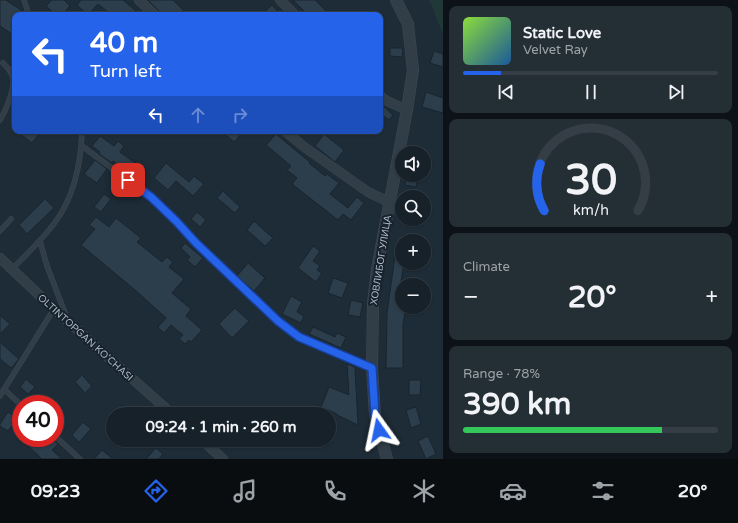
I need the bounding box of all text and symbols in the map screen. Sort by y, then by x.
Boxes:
text: Static Love [523,24,601,42]
text: 40 m [90,26,158,60]
icon: left [24,28,76,80]
text: Velvet Ray [523,42,588,58]
text: Turn left [90,60,162,82]
icon: previous [495,81,517,103]
icon: pause [580,81,602,103]
icon: next [665,81,687,103]
icon: left [145,104,167,126]
icon: ahead [187,104,209,126]
icon: right [229,104,251,126]
map controls [395,146,431,314]
button: sound [395,146,431,182]
text: 30 [564,156,617,206]
pin [111,163,145,197]
icon: arrive [117,169,139,191]
button: search [395,190,431,226]
text: km/h [573,201,608,218]
street label: ХОВЛИБОГ УЛИЦА [368,214,394,306]
button: + [395,234,431,270]
text: Climate [463,259,510,275]
button: − [395,278,431,314]
text: 20° [568,279,617,316]
text: − [463,284,479,310]
text: + [706,284,718,310]
street label: OLTINTOPGAN KO'CHASI [35,292,136,384]
text: Range · 78% [463,366,540,382]
text: 390 km [463,386,571,423]
speed limit sign: 40 [12,395,64,447]
position arrow [358,409,400,451]
text: 09:24 · 1 min · 260 m [146,418,296,436]
icon: directions [142,477,170,505]
icon: music [231,477,259,505]
icon: phone [321,477,349,505]
icon: climate [410,477,438,505]
icon: car [499,477,527,505]
icon: filters [589,477,617,505]
text: 09:23 [31,480,81,502]
text: 20° [678,480,707,502]

